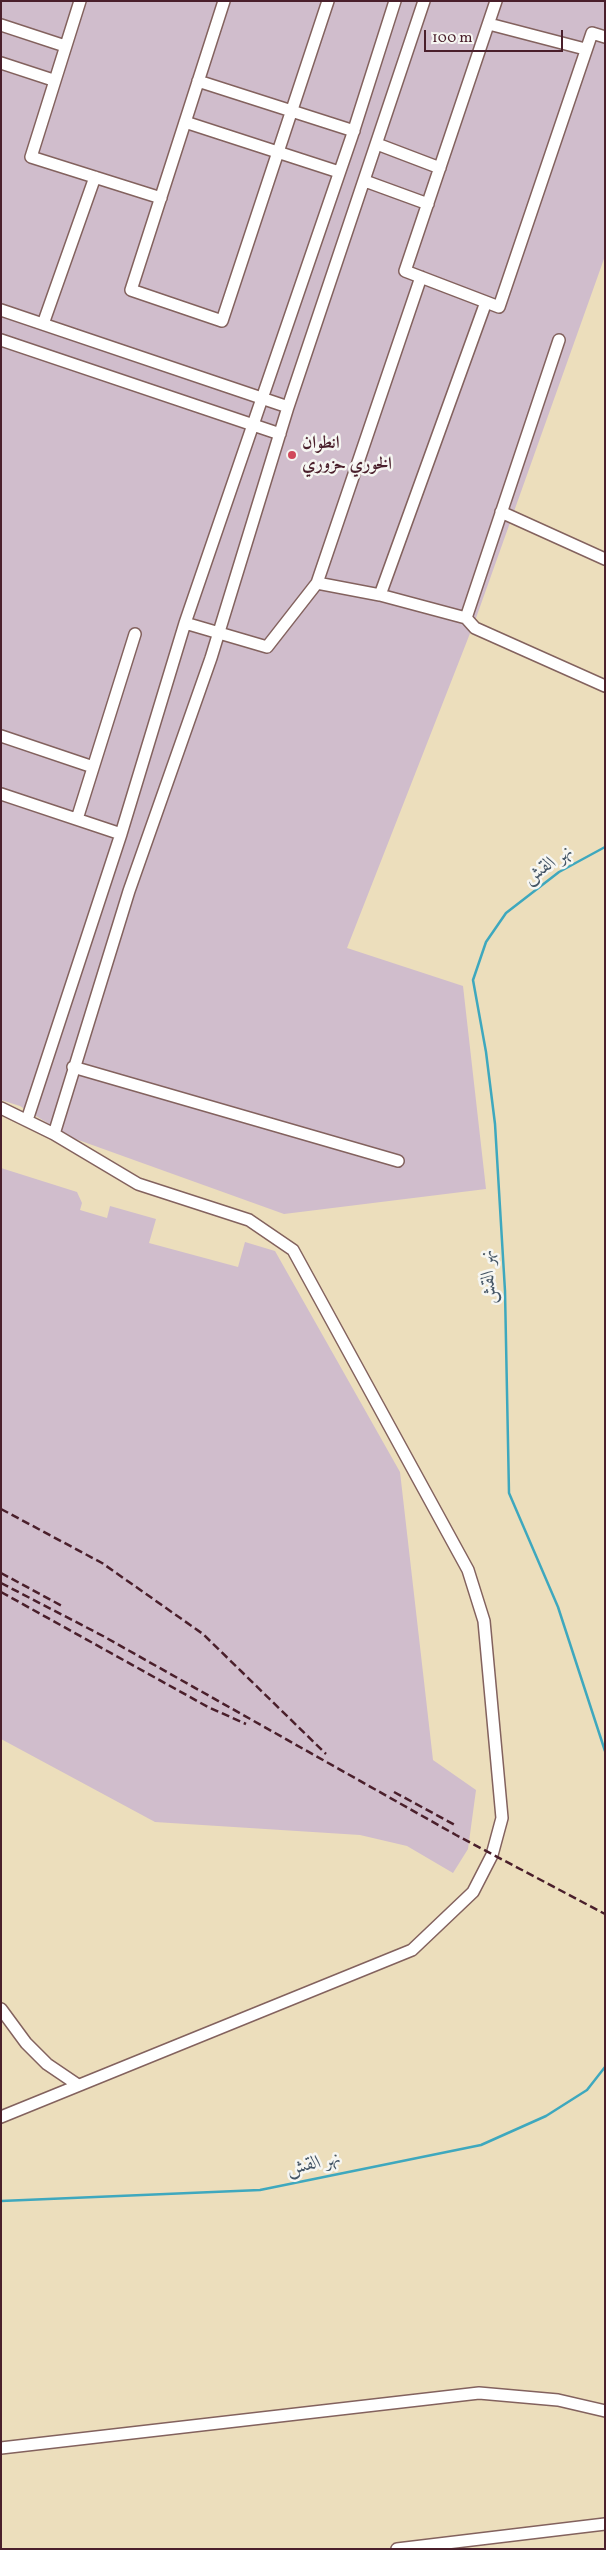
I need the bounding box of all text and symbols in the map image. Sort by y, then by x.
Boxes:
scale bar [426,20,565,52]
text: 100 m [432,28,472,49]
place label: انطوان الخوري حزوري [302,434,392,476]
marker: انطوان الخوري حزوري [286,449,298,461]
water label: نهر القش [520,841,578,891]
water label: نهر القش [477,1249,503,1305]
water label: نهر القش [285,2148,343,2182]

